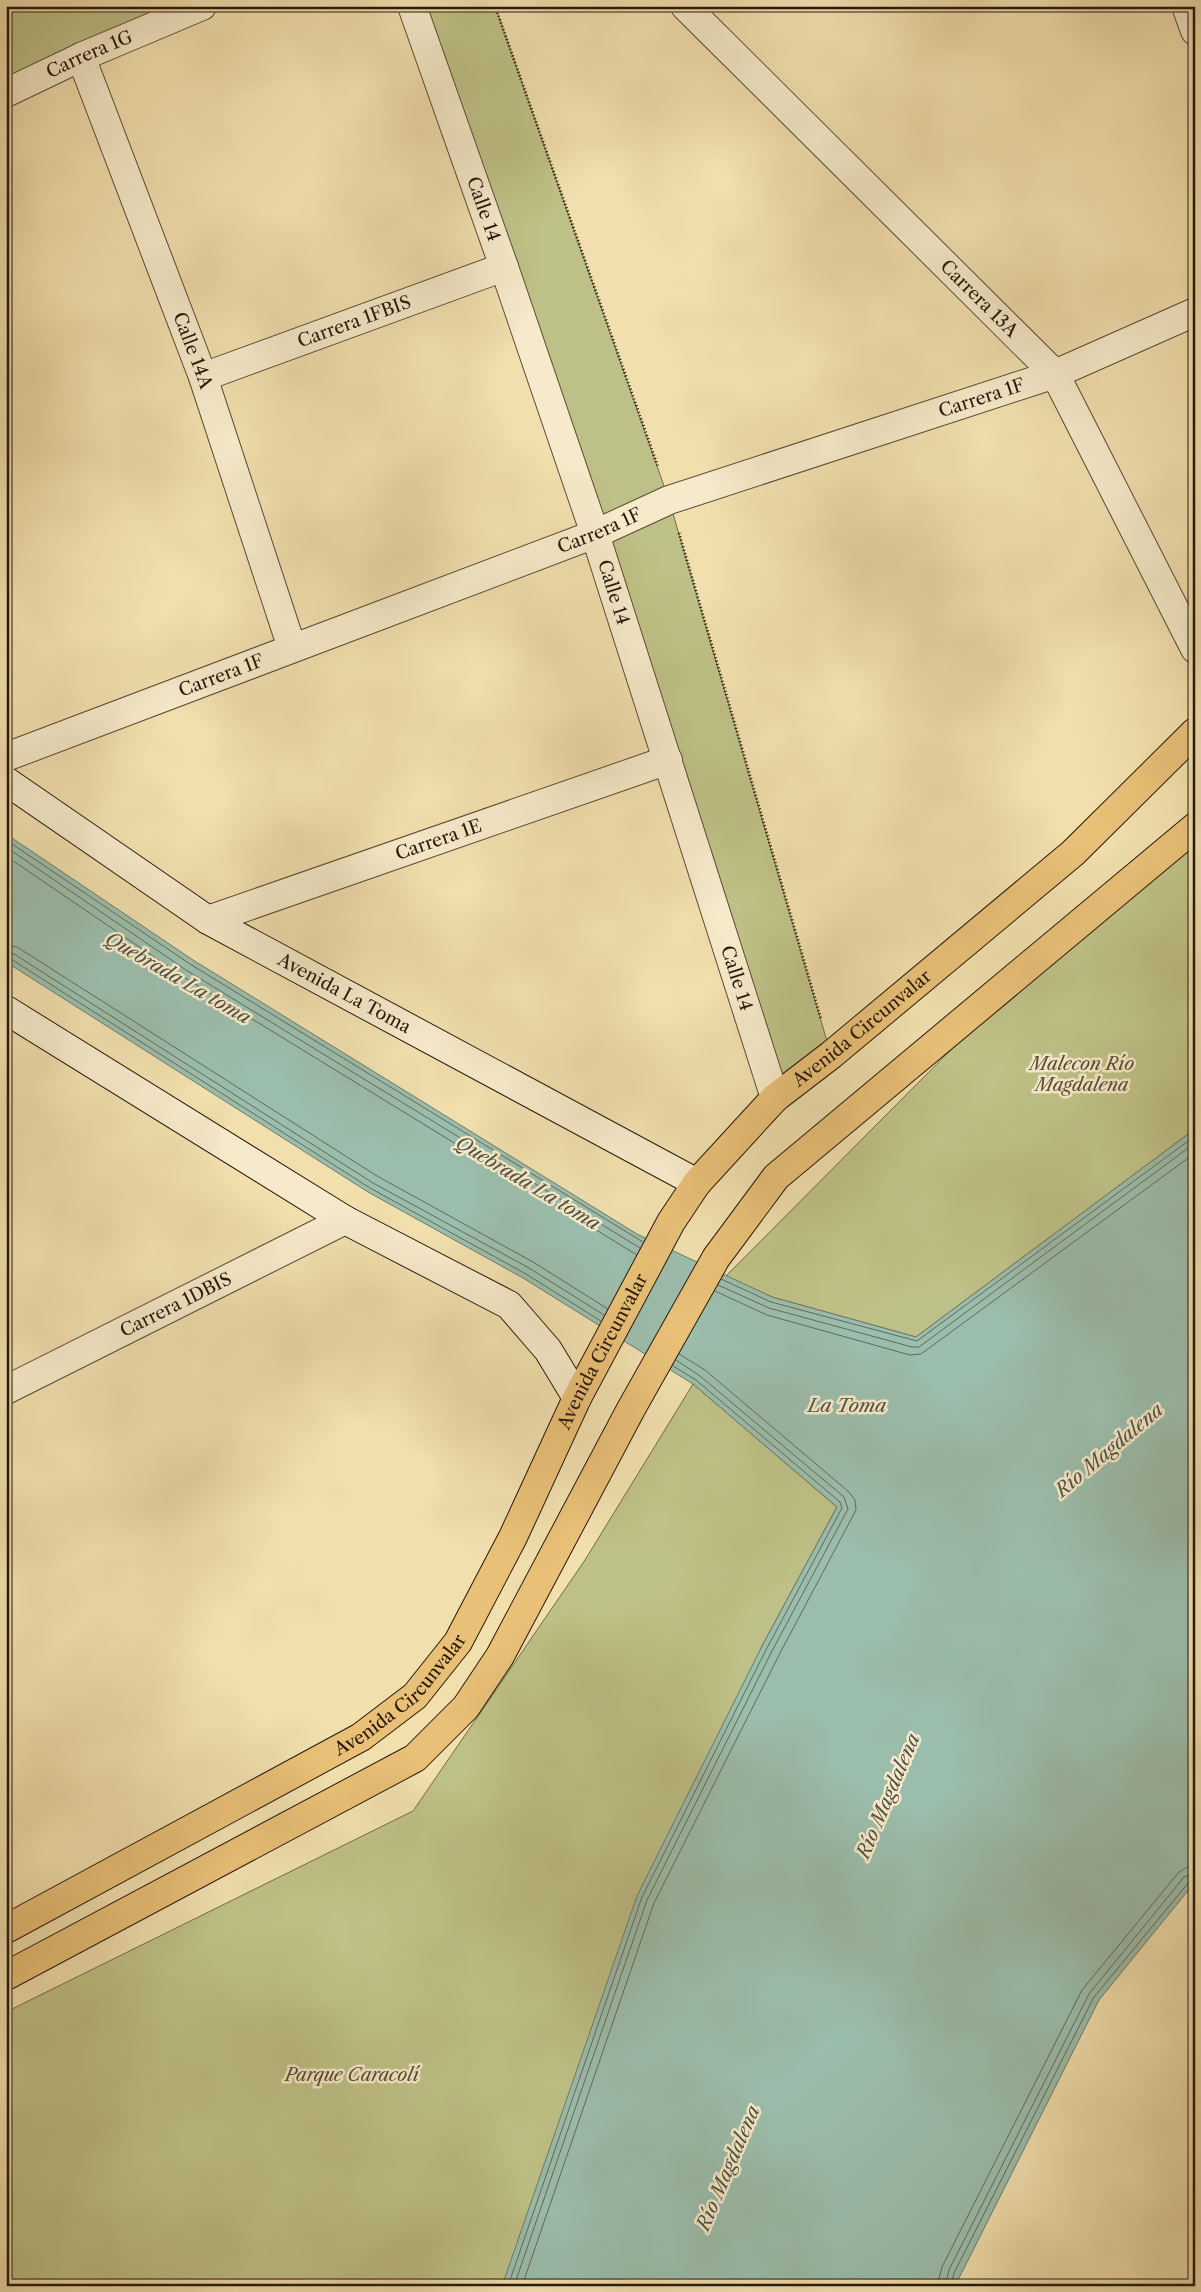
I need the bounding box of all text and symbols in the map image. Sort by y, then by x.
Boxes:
street label: Carrera 1G [43,25,136,83]
street label: Calle 14 [462,174,505,244]
street label: Carrera 13A [936,255,1023,342]
street label: Carrera 1FBIS [294,291,414,353]
street label: Calle 14A [168,309,217,392]
street label: Carrera 1F [936,374,1028,422]
street label: Carrera 1F [554,503,645,558]
street label: Calle 14 [593,557,634,628]
street label: Carrera 1F [175,649,267,702]
street label: Carrera 1E [392,815,485,865]
water label: Quebrada La toma [101,927,255,1029]
street label: Calle 14 [716,943,757,1013]
street label: Avenida La Toma [273,948,415,1038]
street label: Avenida Circunvalar [787,965,936,1092]
park label: Malecon Río Magdalena [1028,1053,1134,1096]
water label: Quebrada La toma [452,1131,605,1235]
street label: Carrera 1DBIS [116,1268,235,1342]
street label: Avenida Circunvalar [553,1270,653,1434]
water label: La Toma [806,1394,887,1417]
water label: Río Magdalena [1049,1398,1168,1503]
street label: Avenida Circunvalar [329,1630,471,1761]
water label: Río Magdalena [851,1729,925,1864]
park label: Parque Caracolí [283,2064,421,2086]
water label: Río Magdalena [691,2101,765,2236]

